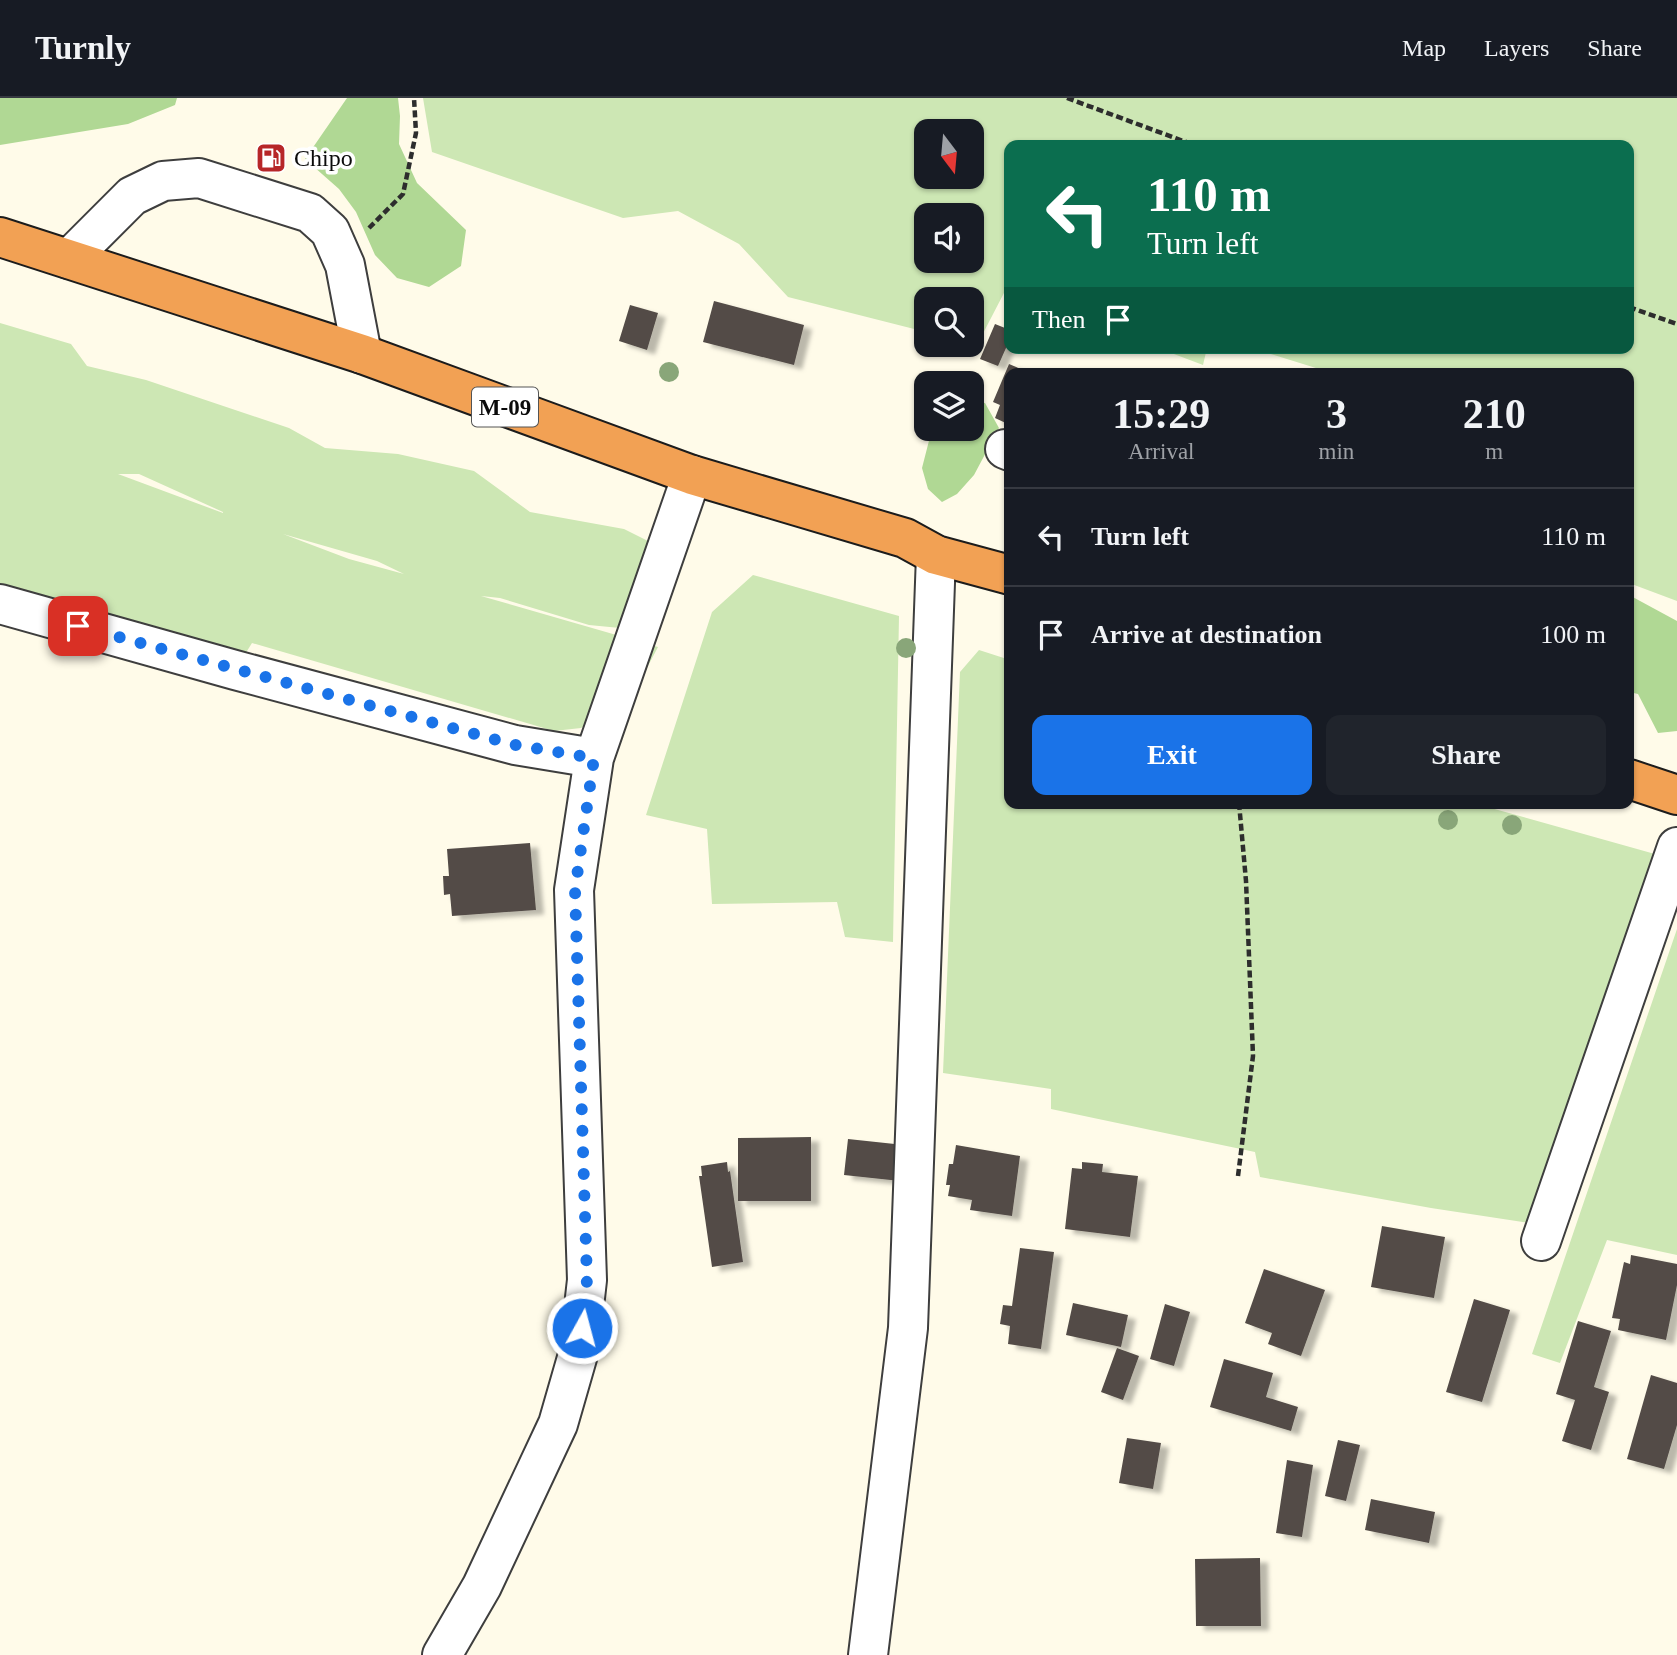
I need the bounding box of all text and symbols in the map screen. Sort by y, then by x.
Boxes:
text: Turnly [35,30,131,66]
text: Map [1402,35,1446,61]
text: Layers [1484,35,1549,61]
text: Share [1587,35,1642,61]
north arrow [914,119,984,189]
map controls [914,119,984,441]
fuel station icon: Chipo [254,141,288,175]
place label: Chipo [294,145,353,171]
text: 110 m [1147,167,1271,222]
icon: left [1032,168,1123,259]
button: sound [914,203,984,273]
text: Turn left [1147,225,1259,261]
button: search [914,287,984,357]
icon: arrive [1099,301,1137,339]
text: Then [1032,305,1085,334]
button: layers [914,371,984,441]
road number: М-09 [472,388,538,426]
text: 15:29 [1112,391,1210,437]
text: 3 [1326,391,1347,437]
text: 210 [1463,391,1526,437]
text: Arrival [1128,439,1195,464]
text: min [1319,439,1354,464]
text: m [1485,439,1503,464]
icon: left [1032,518,1070,556]
text: Turn left [1091,522,1189,551]
text: 110 m [1541,522,1606,551]
pin [48,596,108,656]
icon: arrive [59,607,97,645]
icon: arrive [1032,616,1070,654]
text: Arrive at destination [1091,620,1322,649]
text: 100 m [1540,620,1606,649]
button: Exit [1032,715,1312,795]
button: Share [1326,715,1606,795]
position arrow [545,1291,619,1365]

